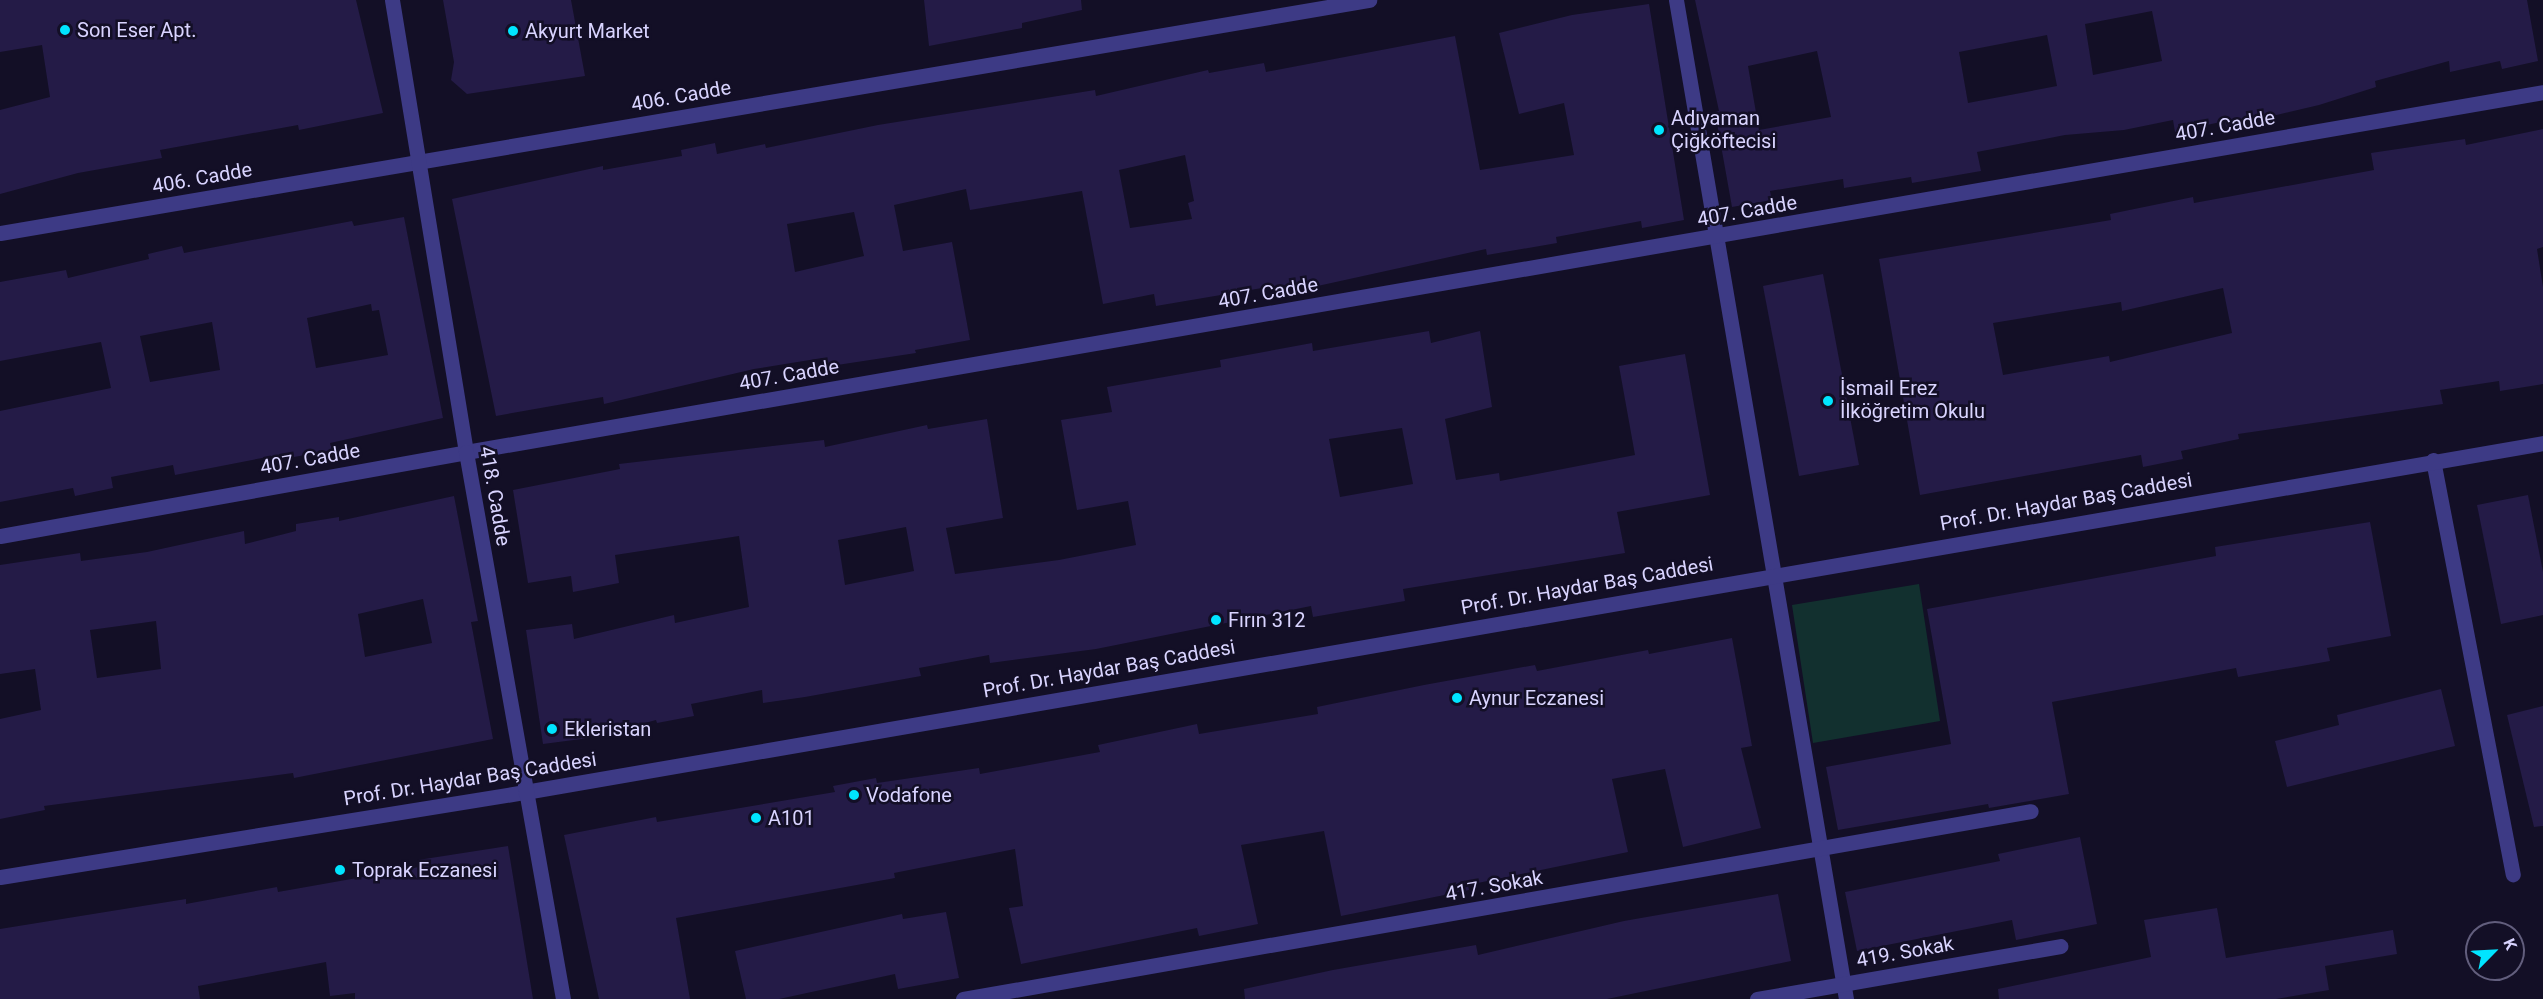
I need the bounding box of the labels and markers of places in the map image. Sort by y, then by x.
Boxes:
place label: Son Eser Apt. [77,18,196,42]
place label: Akyurt Market [525,19,650,43]
marker: Son Eser Apt. [58,23,72,37]
marker: Akyurt Market [506,24,520,38]
place label: Adıyaman Çiğköftecisi [1671,106,1776,153]
marker: Adıyaman Çiğköftecisi [1652,123,1666,137]
place label: İsmail Erez İlköğretim Okulu [1840,377,1985,424]
marker: İsmail Erez İlköğretim Okulu [1821,394,1835,408]
place label: Fırın 312 [1228,608,1305,632]
marker: Fırın 312 [1209,613,1223,627]
place label: Aynur Eczanesi [1469,686,1604,710]
marker: Aynur Eczanesi [1450,691,1464,705]
place label: Ekleristan [564,717,651,741]
marker: Ekleristan [545,722,559,736]
place label: Vodafone [866,783,952,807]
marker: Vodafone [847,788,861,802]
place label: A101 [768,806,815,830]
marker: A101 [749,811,763,825]
place label: Toprak Eczanesi [352,858,497,882]
marker: Toprak Eczanesi [333,863,347,877]

